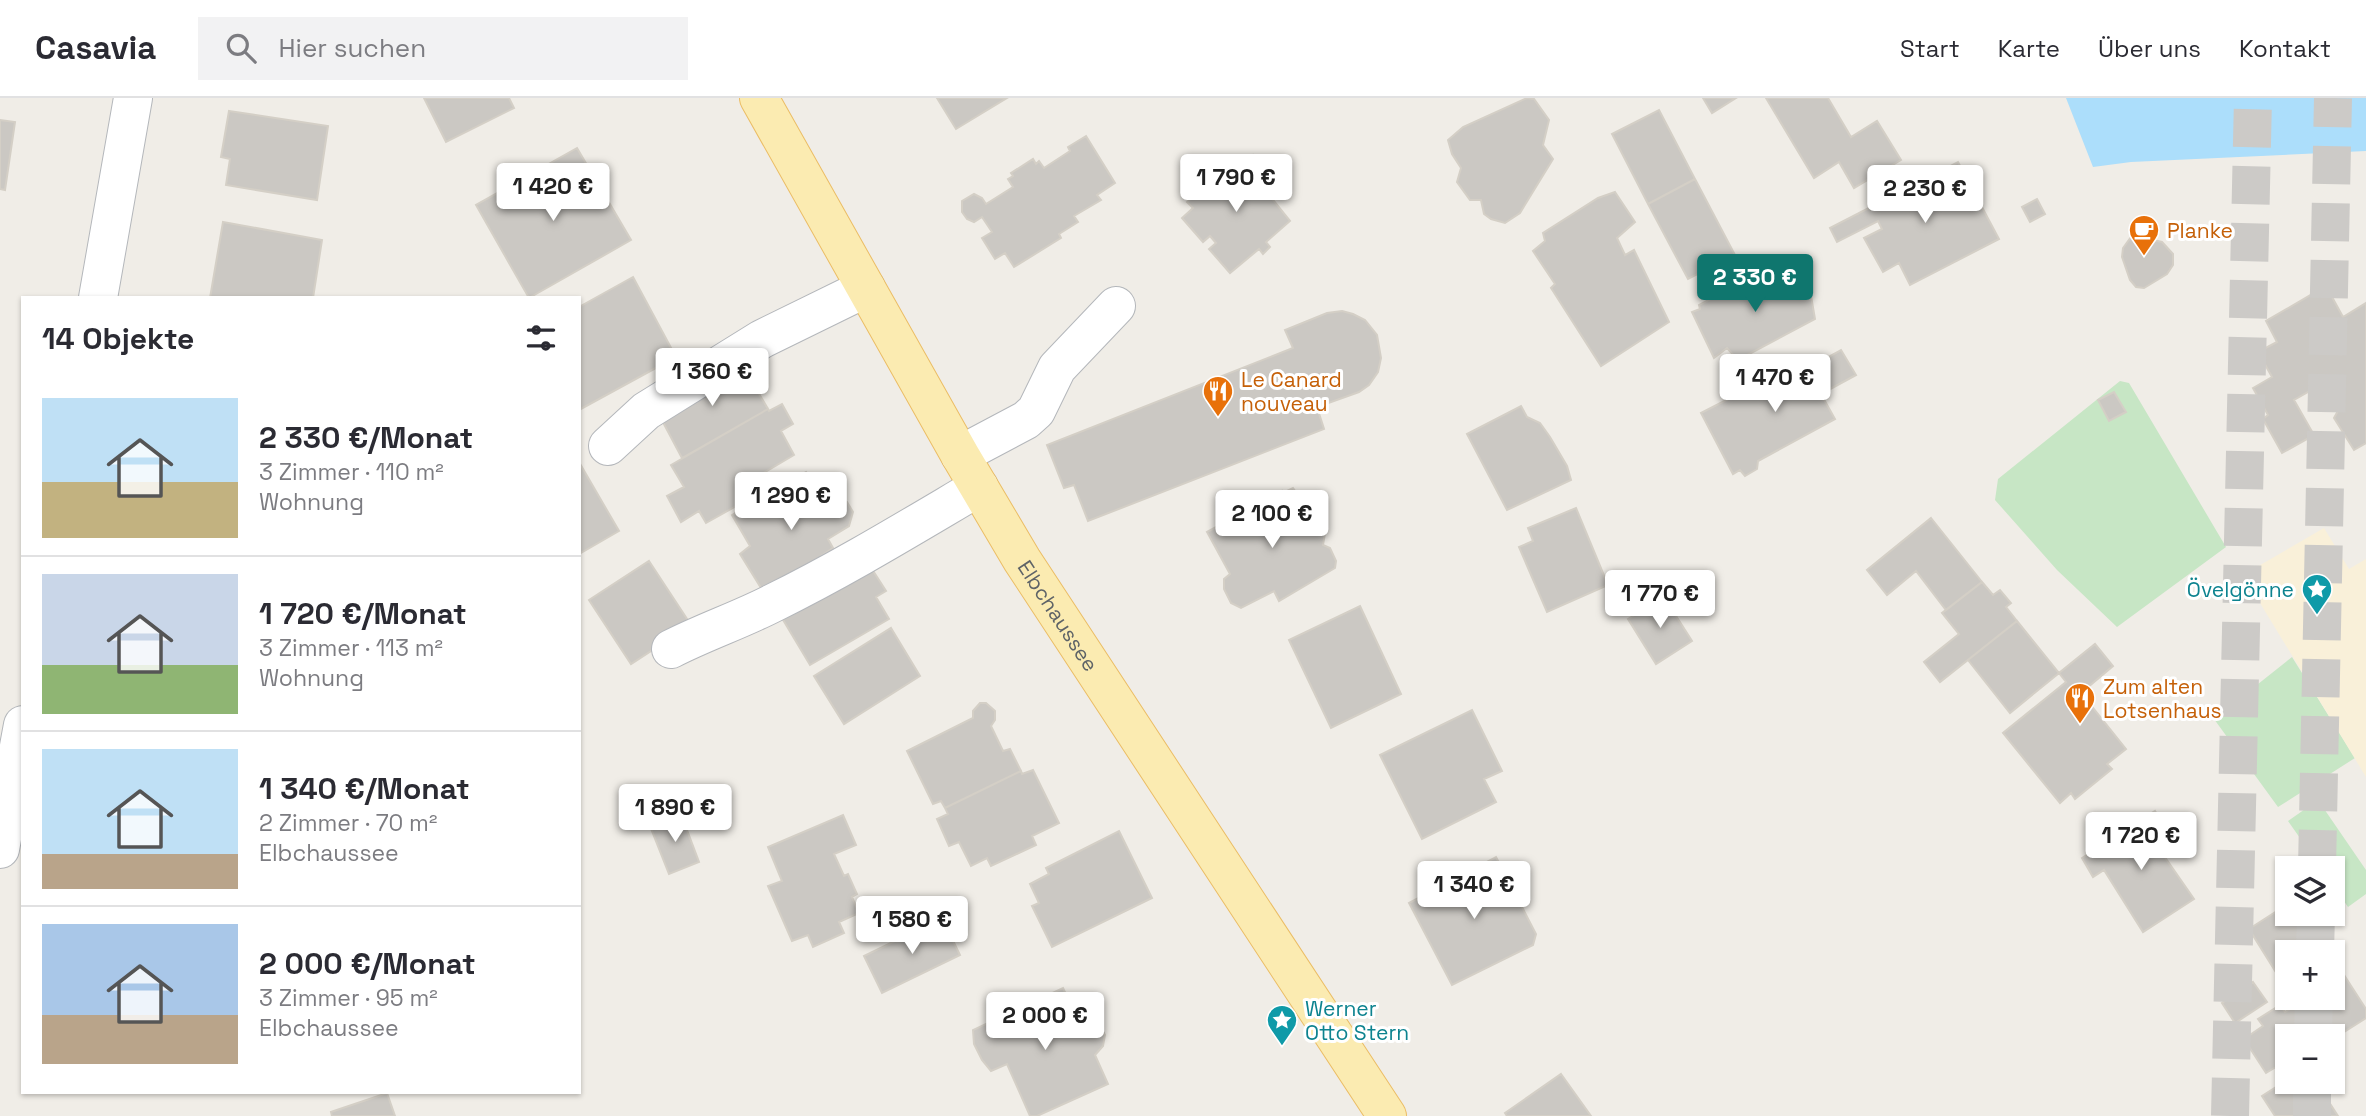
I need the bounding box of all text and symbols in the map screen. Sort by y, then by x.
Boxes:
search box [198,17,688,80]
text: Casavia [35,27,156,69]
icon: search [222,29,260,67]
text: Hier suchen [278,31,426,65]
text: Start [1900,33,1960,64]
text: Karte [1998,33,2060,64]
text: Über uns [2098,33,2201,64]
text: Kontakt [2239,33,2331,64]
pin: 1 790 € [1171,155,1301,214]
text: 1 790 € [1196,162,1276,192]
pin: 1 420 € [488,164,618,223]
pin: 2 230 € [1860,166,1990,225]
text: 1 420 € [513,171,593,201]
text: 2 230 € [1883,173,1967,203]
cafe icon: Planke [2127,213,2161,257]
place label: Planke [2167,217,2233,244]
pin: 2 330 € [1690,254,1820,314]
text: 2 330 € [1713,262,1797,292]
text: 14 Objekte [42,319,194,358]
icon: filters [522,319,560,357]
pin: 1 360 € [647,348,777,408]
pin: 1 470 € [1710,354,1840,414]
text: 1 360 € [672,356,752,386]
text: 1 470 € [1736,362,1814,392]
place label: Le Canard nouveau [1241,366,1342,417]
restaurant icon: Le Canard nouveau [1201,374,1235,418]
text: 2 330 €/Monat [259,418,473,457]
icon: home [98,426,182,510]
text: 3 Zimmer · 110 m² [259,457,444,487]
pin: 1 290 € [726,472,856,532]
text: 1 290 € [751,480,831,510]
text: Wohnung [259,487,364,517]
pin: 2 100 € [1207,490,1337,550]
text: 2 100 € [1231,498,1313,528]
street label: Elbchaussee [1012,555,1105,676]
pin: 1 770 € [1595,570,1725,630]
place icon: Övelgönne [2300,572,2334,616]
place label: Övelgönne [2187,576,2294,603]
text: 1 770 € [1621,578,1699,608]
text: 1 720 €/Monat [259,594,467,633]
icon: home [98,602,182,686]
text: 3 Zimmer · 113 m² [259,633,443,663]
text: Wohnung [259,663,364,693]
place label: Zum alten Lotsenhaus [2103,673,2222,724]
restaurant icon: Zum alten Lotsenhaus [2063,681,2097,725]
text: 1 340 €/Monat [259,769,470,808]
icon: home [98,777,182,861]
pin: 1 890 € [610,784,740,844]
text: 1 890 € [635,792,715,822]
text: 2 Zimmer · 70 m² [259,808,437,838]
pin: 1 720 € [2076,812,2206,872]
text: 1 720 € [2102,820,2180,850]
text: Elbchaussee [259,838,399,868]
map controls [2275,856,2345,1094]
button: layers [2275,856,2345,926]
pin: 1 340 € [1409,862,1539,921]
text: 1 340 € [1433,869,1515,899]
pin: 1 580 € [847,896,977,956]
text: 1 580 € [872,904,952,934]
button: + [2275,940,2345,1010]
text: 2 000 €/Monat [259,944,476,983]
icon: home [98,952,182,1036]
text: 3 Zimmer · 95 m² [259,983,438,1013]
pin: 2 000 € [980,992,1110,1052]
place label: Werner Otto Stern [1305,995,1409,1046]
text: 2 000 € [1002,1000,1088,1030]
place icon: Werner Otto Stern [1265,1003,1299,1047]
text: Elbchaussee [259,1013,399,1043]
button: − [2275,1024,2345,1094]

